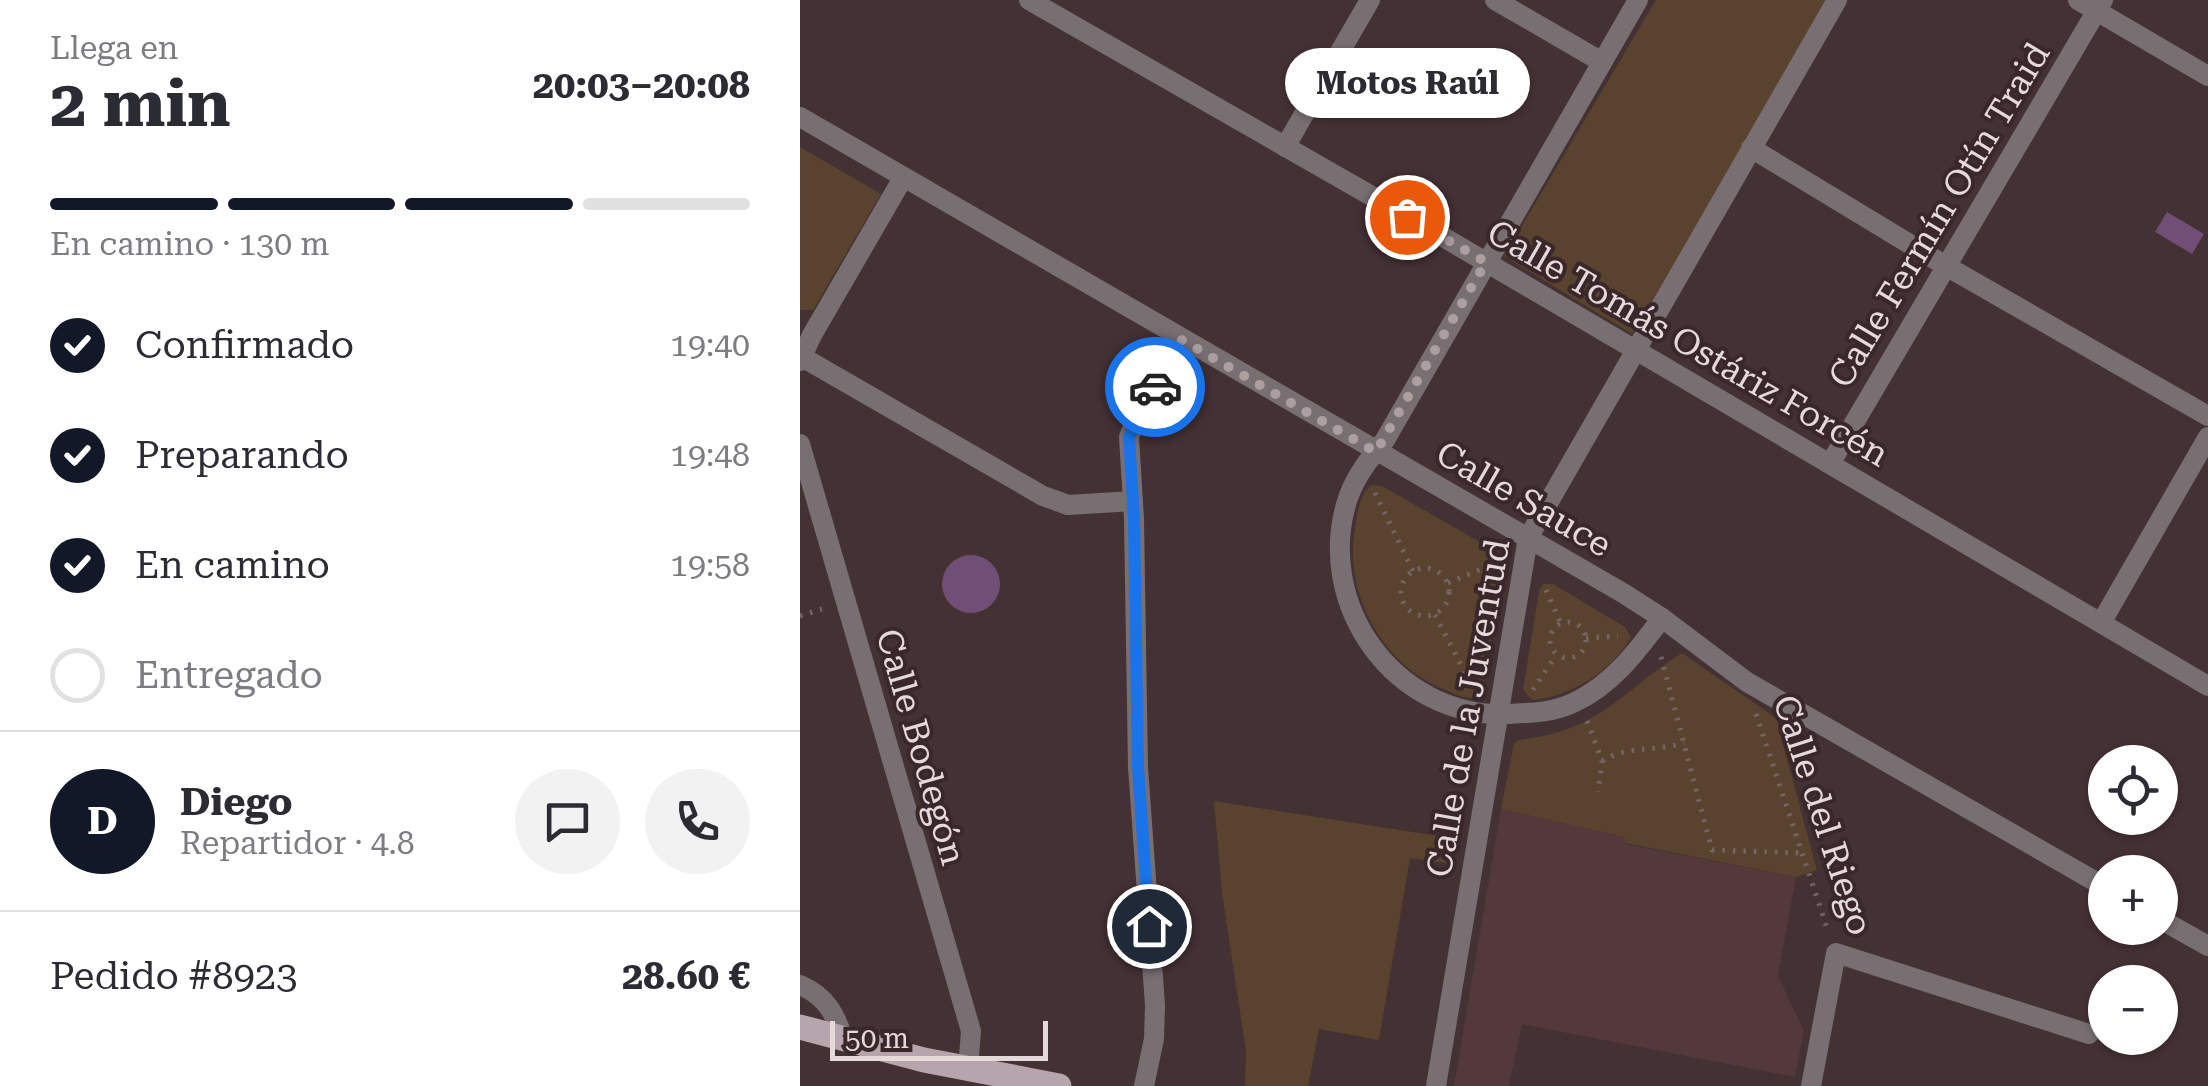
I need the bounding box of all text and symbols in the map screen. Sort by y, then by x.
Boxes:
text: Llega en [50,29,178,67]
street label: Calle Fermín Otín Traid [1820,36,2059,395]
callout: Motos Raúl [1284,47,1530,117]
text: 20:03–20:08 [533,63,750,107]
text: Motos Raúl [1316,64,1499,102]
text: 2 min [50,66,231,142]
pin [1365,175,1450,260]
icon: bag [1380,190,1435,245]
street label: Calle Tomás Ostáriz Forcén [1480,212,1896,475]
text: En camino · 130 m [50,225,330,263]
icon: check [50,318,105,373]
text: Confirmado [135,323,354,367]
text: 19:40 [670,326,750,364]
courier [1105,337,1205,437]
icon: car [1128,360,1183,415]
icon: check [50,428,105,483]
text: Preparando [135,433,349,477]
street label: Calle Sauce [1429,433,1619,566]
text: 19:48 [670,436,750,474]
street label: Calle de la Juventud [1419,536,1518,880]
icon: check [50,538,105,593]
text: En camino [135,543,330,587]
text: 19:58 [670,546,750,584]
street label: Calle Bodegón [867,625,974,870]
text: Entregado [135,653,323,697]
street label: Calle del Riego [1764,690,1881,940]
map controls [2088,745,2178,1055]
button: locate [2088,745,2178,835]
button: chat [515,769,620,874]
button: phone [645,769,750,874]
text: Diego [180,780,293,824]
text: D [87,799,118,843]
text: Repartidor · 4.8 [180,824,415,862]
button: + [2088,855,2178,945]
pin [1107,884,1192,969]
icon: home [1122,899,1177,954]
text: Pedido #8923 [50,954,297,998]
text: 28.60 € [622,954,750,998]
button: − [2088,965,2178,1055]
scale bar [830,1016,1048,1060]
text: 50 m [845,1022,909,1055]

